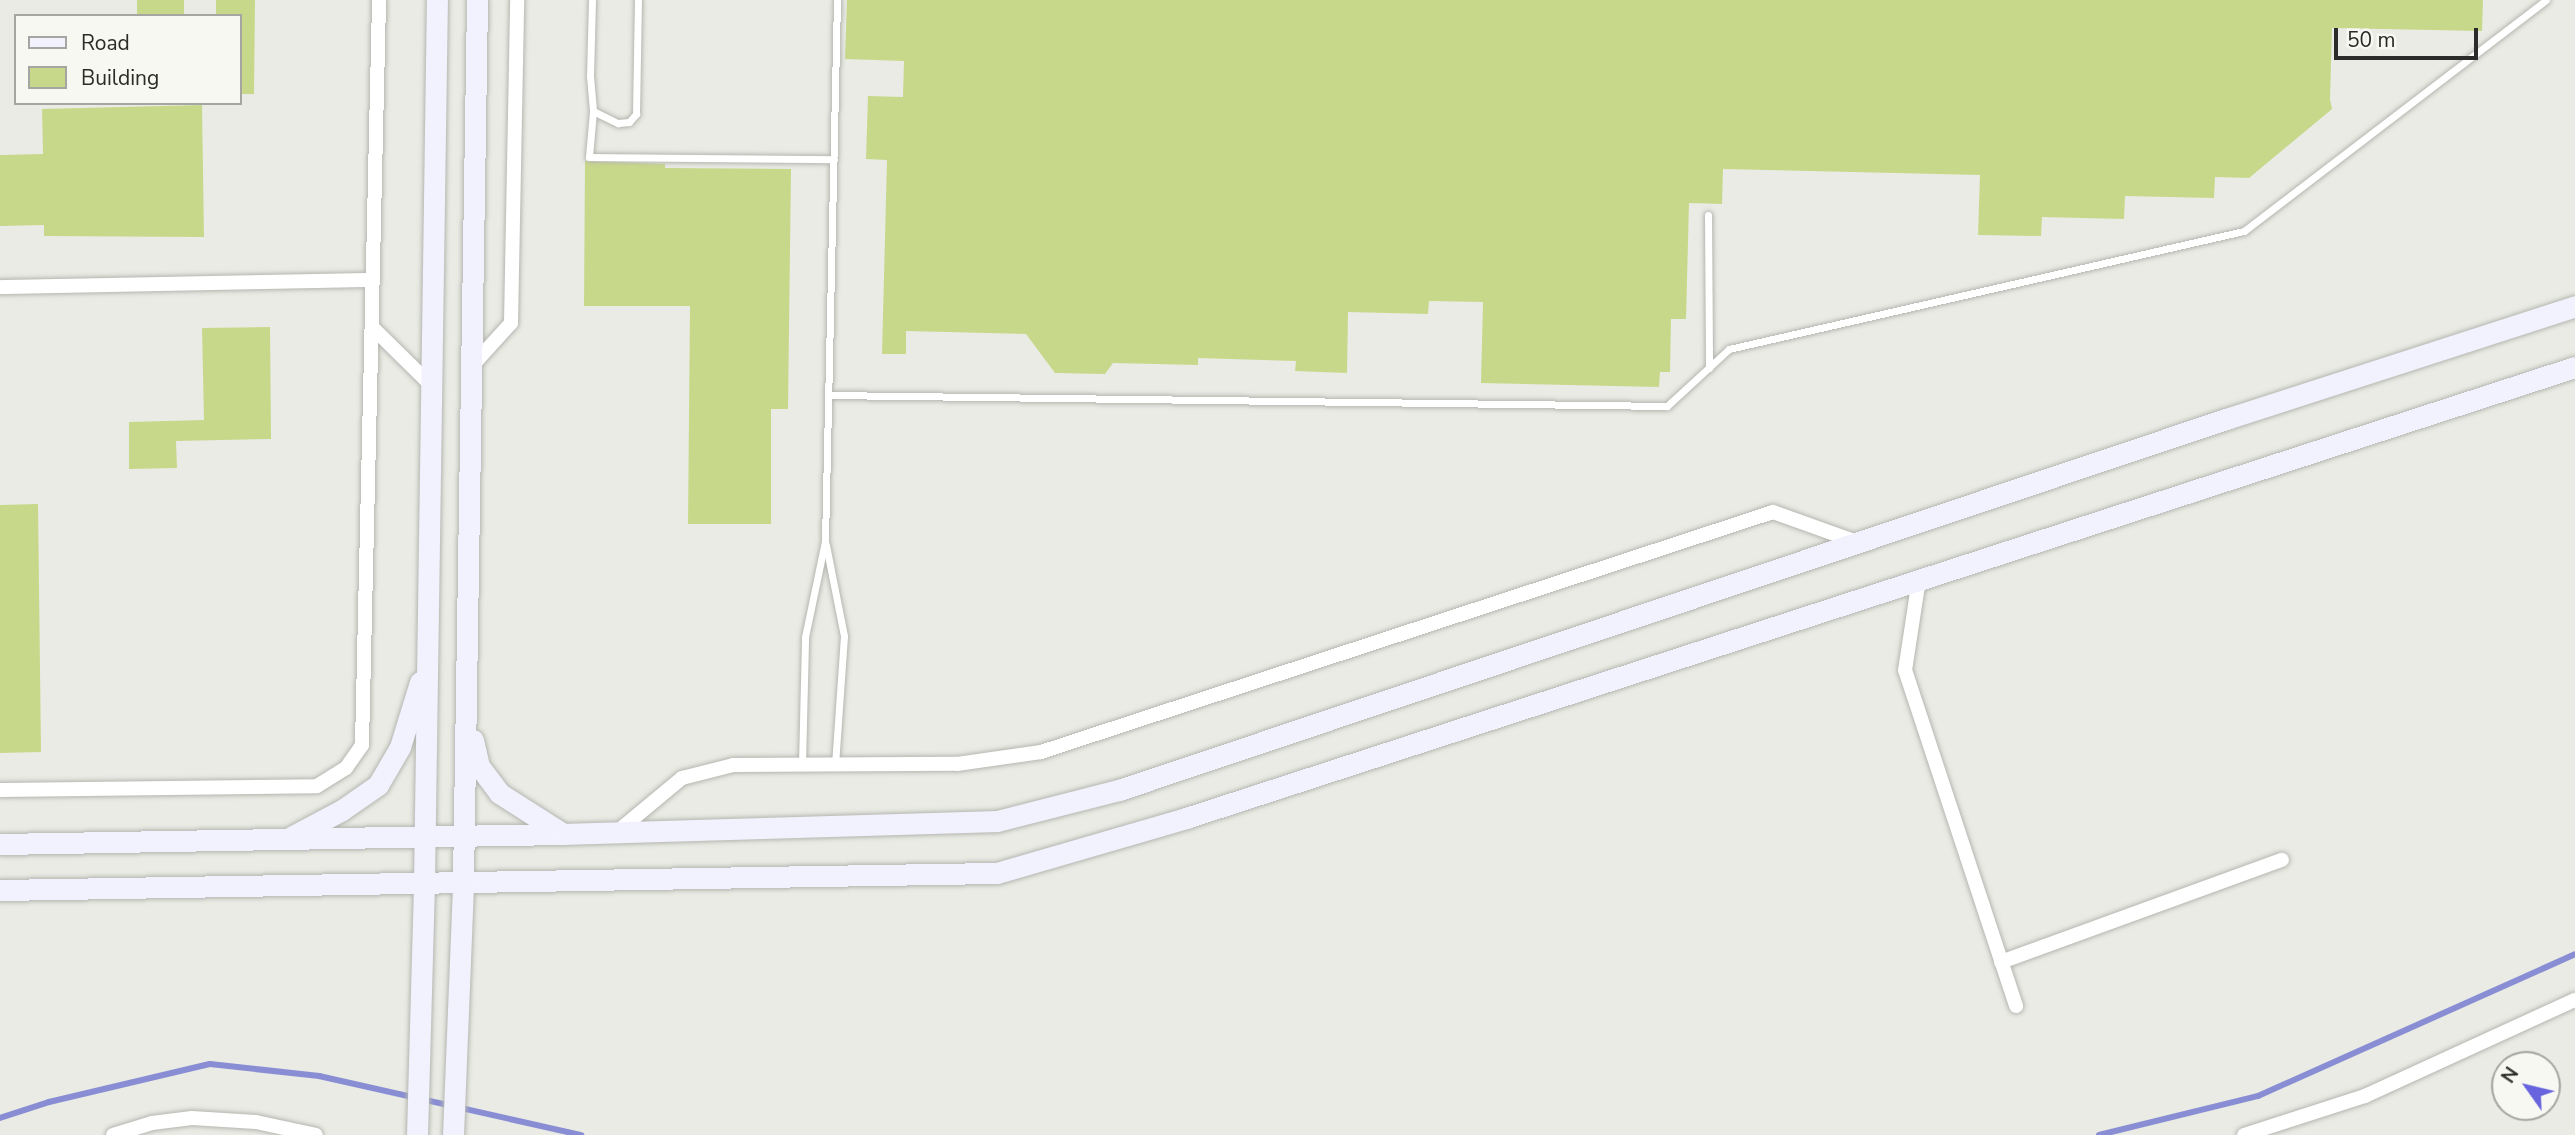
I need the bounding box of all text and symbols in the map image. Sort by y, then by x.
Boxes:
legend [14,14,242,105]
scale bar [2337,14,2480,58]
text: 50 m [2347,26,2396,54]
text: Road [81,29,130,57]
text: Building [81,64,159,92]
north arrow [2491,1051,2561,1121]
text: N [2495,1062,2525,1089]

